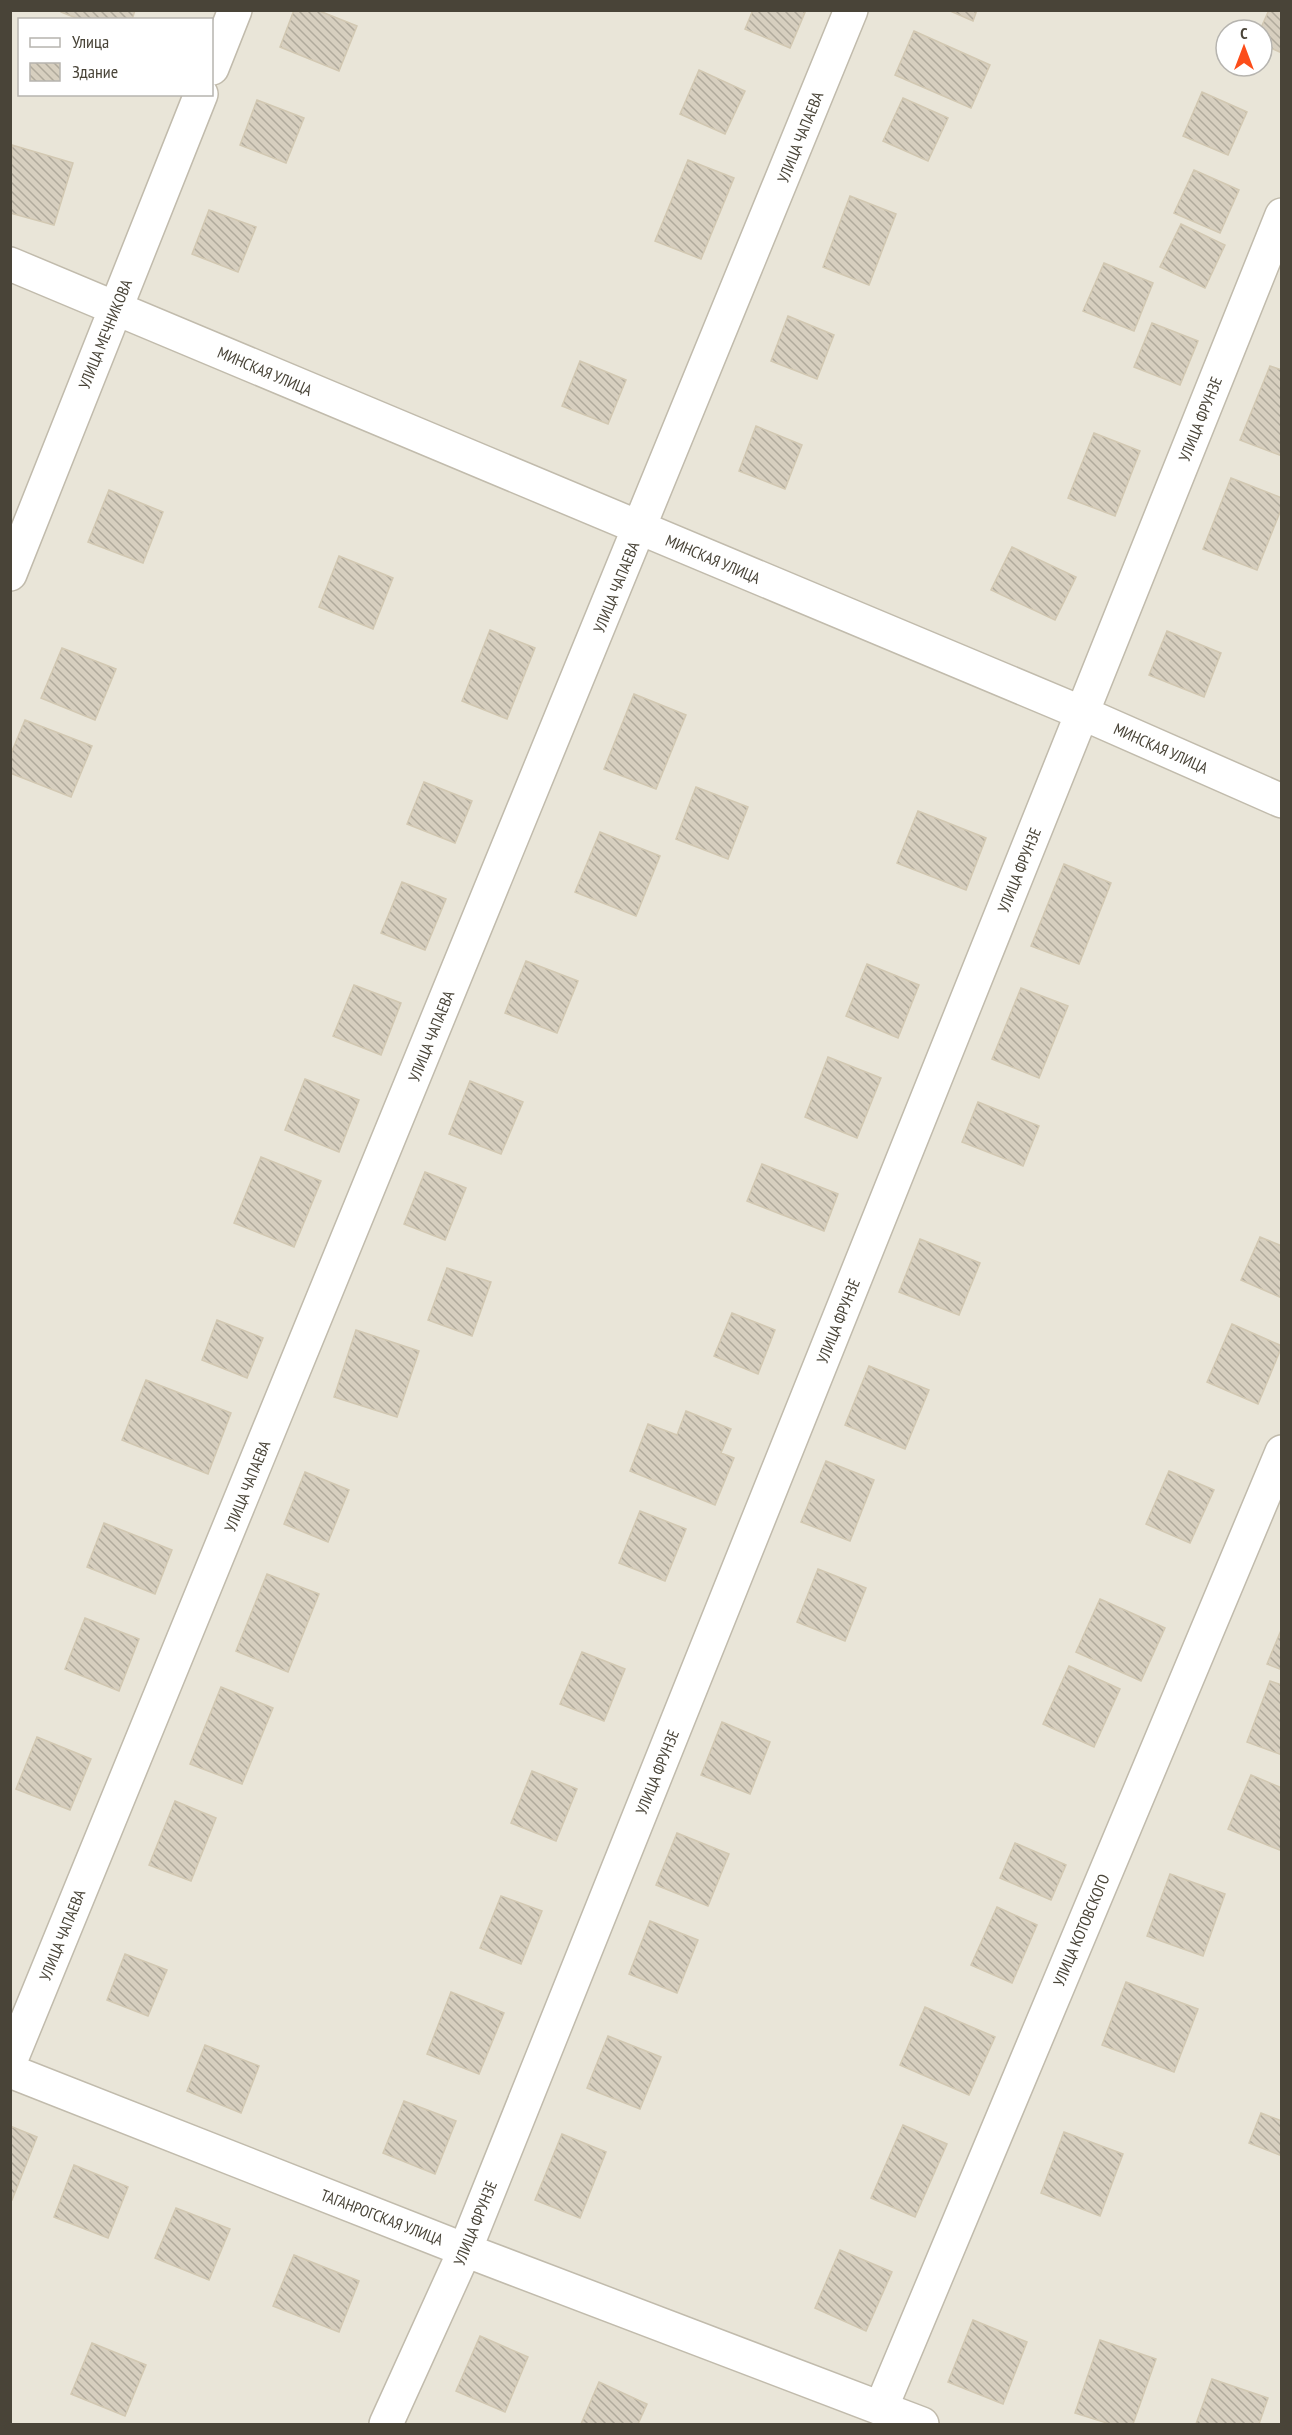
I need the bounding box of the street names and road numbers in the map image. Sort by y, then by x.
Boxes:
street label: УЛИЦА ЧАПАЕВА [773,88,827,185]
street label: УЛИЦА МЕЧНИКОВА [74,276,136,392]
street label: МИНСКАЯ УЛИЦА [215,342,316,400]
street label: УЛИЦА ФРУНЗЕ [1174,374,1226,464]
street label: МИНСКАЯ УЛИЦА [663,530,764,588]
street label: УЛИЦА ЧАПАЕВА [589,538,643,635]
street label: МИНСКАЯ УЛИЦА [1111,718,1212,778]
street label: УЛИЦА ФРУНЗЕ [993,825,1045,915]
street label: УЛИЦА ЧАПАЕВА [404,987,458,1084]
street label: УЛИЦА ФРУНЗЕ [812,1276,864,1366]
street label: УЛИЦА ЧАПАЕВА [220,1437,274,1534]
street label: УЛИЦА ФРУНЗЕ [631,1727,683,1817]
street label: УЛИЦА КОТОВСКОГО [1048,1871,1114,1989]
street label: УЛИЦА ЧАПАЕВА [35,1886,89,1983]
street label: УЛИЦА ФРУНЗЕ [449,2178,501,2268]
street label: ТАГАНРОГСКАЯ УЛИЦА [318,2184,446,2250]

